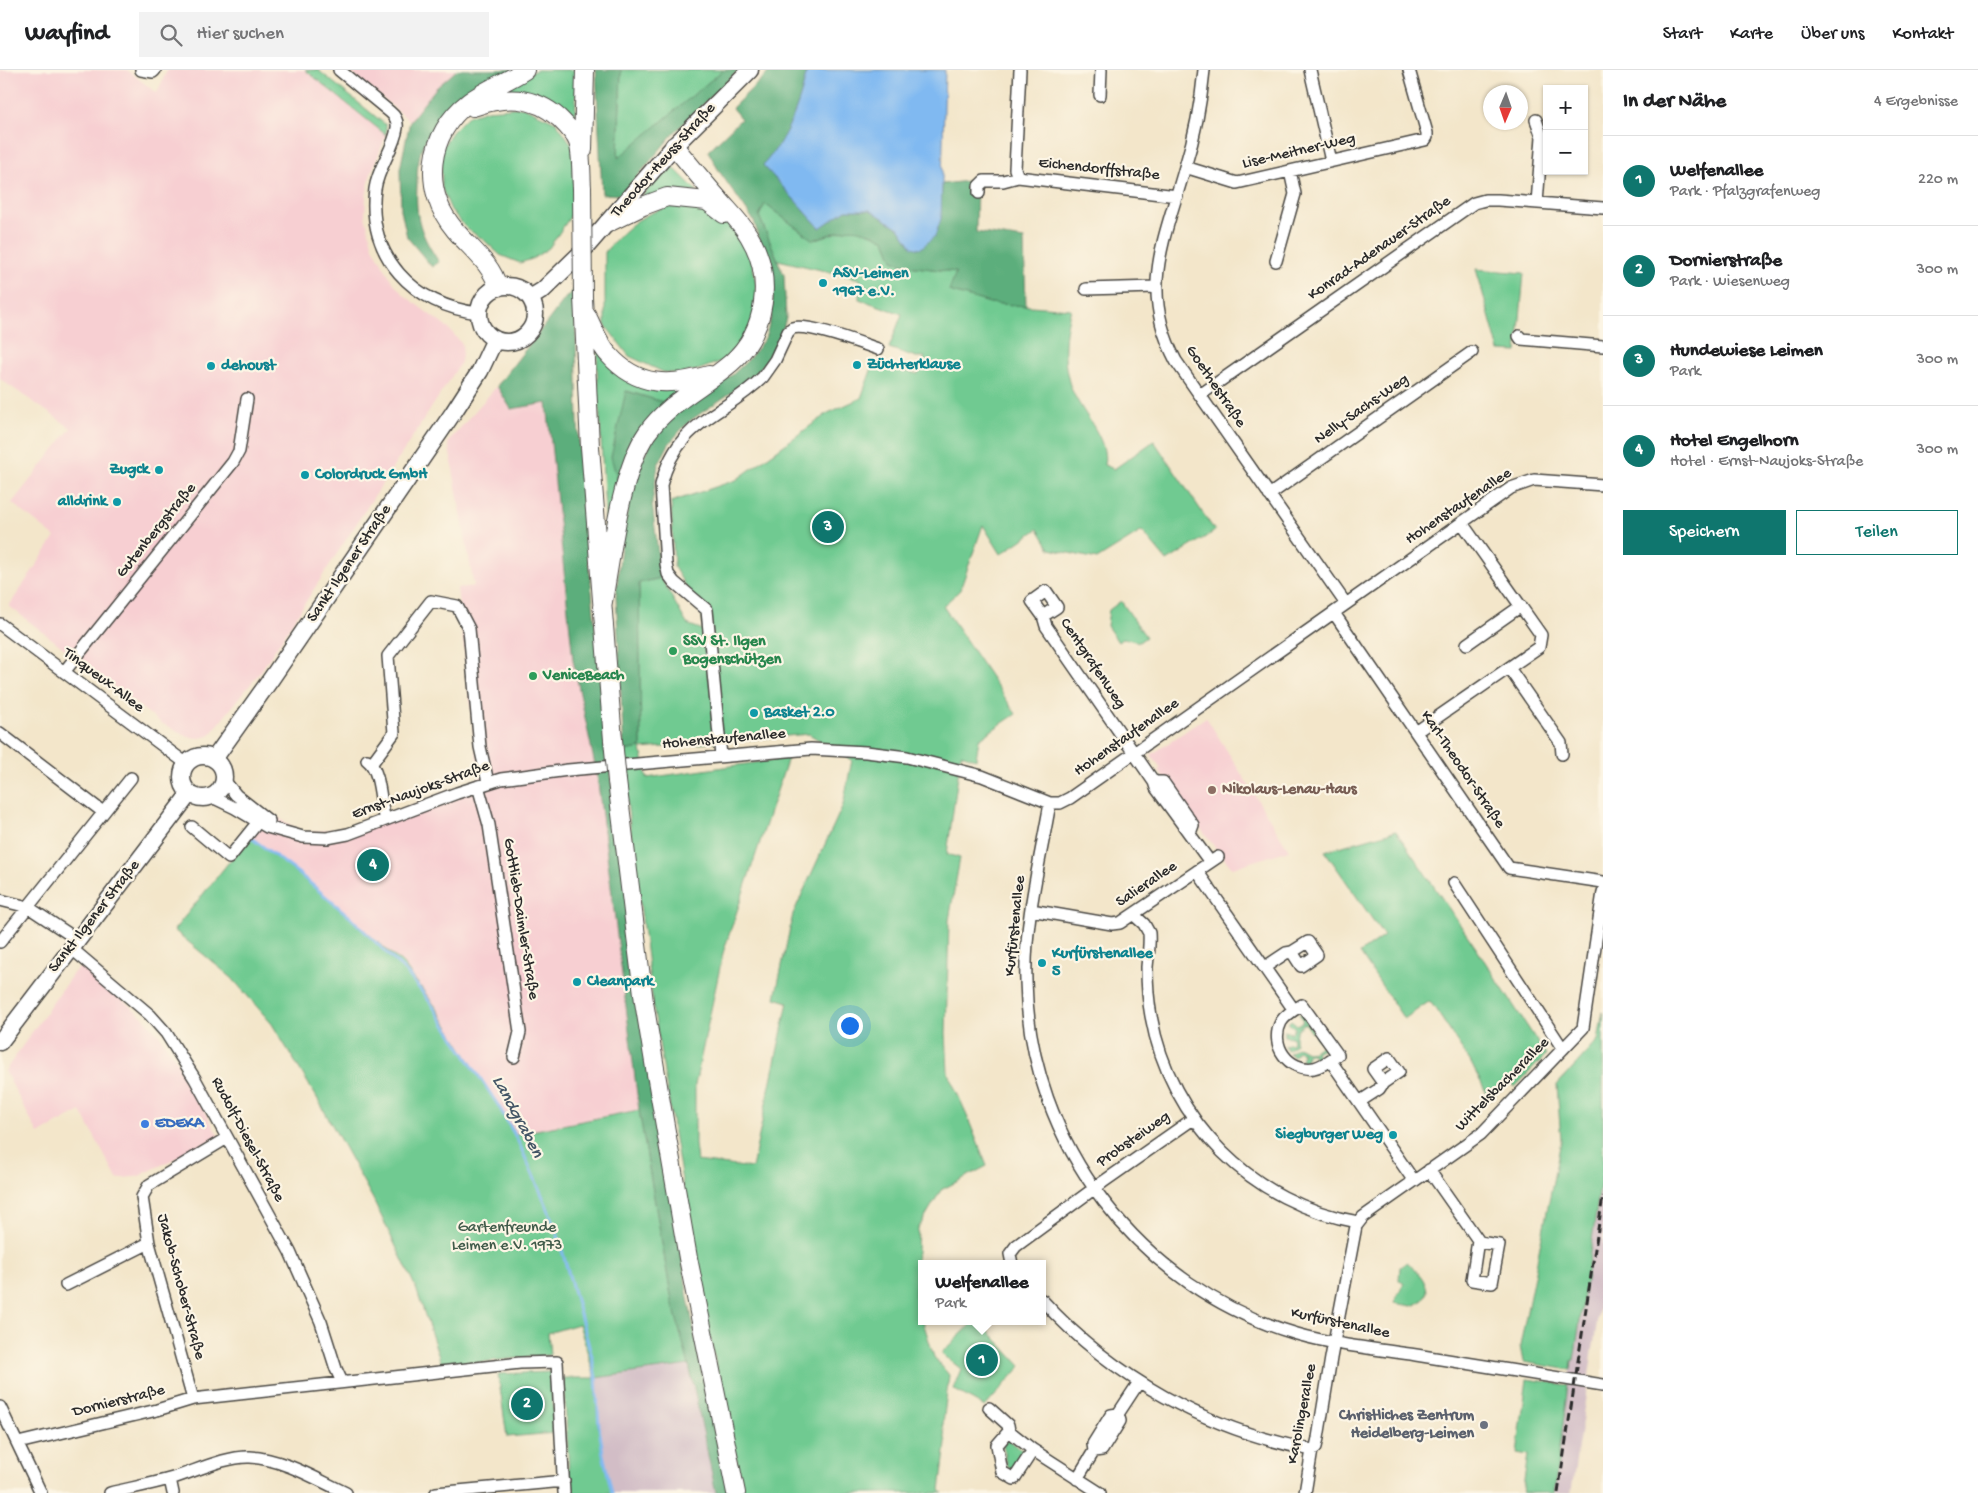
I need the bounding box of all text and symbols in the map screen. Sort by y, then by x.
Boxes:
search box [139,12,489,57]
text: Wayfind [25,20,109,49]
icon: search [157,21,185,49]
text: Hier suchen [197,23,284,46]
text: Start [1663,24,1702,45]
text: Karte [1730,24,1773,45]
text: Über uns [1801,24,1864,45]
text: Kontakt [1892,24,1953,45]
north arrow [1483,85,1528,130]
map controls [1543,85,1588,175]
button: + [1543,85,1588,130]
text: In der Nähe [1623,90,1726,115]
text: 4 Ergebnisse [1874,93,1958,112]
street label: Theodor-Heuss-Straße [607,99,721,223]
street label: Lise-Meitner-Weg [1241,130,1357,174]
button: − [1543,130,1588,175]
street label: Eichendorffstraße [1038,154,1161,186]
text: Welfenallee [1670,160,1763,183]
text: 1 [1636,171,1642,190]
text: 220 m [1918,171,1958,190]
text: Park · Pfalzgrafenweg [1670,183,1820,202]
street label: Konrad-Adenauer-Straße [1305,192,1456,306]
text: Dornierstraße [1670,250,1782,273]
text: 2 [1635,261,1643,280]
text: 300 m [1916,261,1958,280]
place label: ASV-Leimen 1967 e.V. [832,265,909,302]
text: Park · Wiesenweg [1670,273,1790,292]
marker: ASV-Leimen 1967 e.V. [817,277,829,289]
text: Hundewiese Leimen [1670,340,1823,363]
street label: Goethestraße [1181,342,1250,432]
text: 3 [1635,351,1643,370]
text: 300 m [1916,351,1958,370]
place label: Züchterklause [867,356,961,375]
place label: dehoust [221,357,277,376]
marker: Züchterklause [851,359,863,371]
marker: dehoust [205,360,217,372]
text: Park [1670,363,1701,382]
street label: Nelly-Sachs-Weg [1311,370,1413,450]
text: Hotel Engelhorn [1670,430,1798,453]
text: 4 [1635,441,1643,460]
text: 300 m [1916,441,1958,460]
text: Hotel · Ernst-Naujoks-Straße [1670,453,1863,472]
place label: Zugck [109,461,151,480]
marker: Zugck [153,464,165,476]
street label: Hohenstaufenallee [1402,464,1516,550]
place label: Colordruck GmbH [314,466,428,485]
marker: Colordruck GmbH [299,469,311,481]
street label: Gutenbergstraße [113,479,201,582]
place label: alldrink [57,493,109,512]
marker: alldrink [111,496,123,508]
street label: Sankt Ilgener Straße [304,501,397,626]
pin: 3 [812,508,844,546]
button: Speichern [1623,510,1786,555]
button: Teilen [1796,510,1958,555]
street label: Centgrafenweg [1055,615,1129,713]
place label: SSV St. Ilgen Bogenschützen [682,633,782,670]
street label: Tinqueux-Allee [58,644,148,718]
marker: SSV St. Ilgen Bogenschützen [667,645,679,657]
place label: VeniceBeach [542,667,625,686]
marker: VeniceBeach [527,670,539,682]
street label: Hohenstaufenallee [1071,694,1184,781]
place label: Basket 2.0 [763,704,835,723]
marker: Basket 2.0 [748,707,760,719]
street label: Karl-Theodor-Straße [1416,707,1509,833]
street label: Hohenstaufenallee [661,725,787,755]
street label: Ernst-Naujoks-Straße [350,757,493,825]
place label: Nikolaus-Lenau-Haus [1222,781,1358,800]
marker: Nikolaus-Lenau-Haus [1206,784,1218,796]
street label: Gottlieb-Daimler-Straße [498,837,542,1002]
pin: 4 [357,846,389,884]
street label: Sankt Ilgener Straße [45,856,145,977]
street label: Salierallee [1113,857,1182,912]
street label: Kurfürstenallee [1001,874,1031,977]
place label: Kurfürstenallee 5 [1051,944,1154,982]
marker: Kurfürstenallee 5 [1036,957,1048,969]
place label: Cleanpark [586,973,655,992]
marker: Cleanpark [571,976,583,988]
your location [837,1013,863,1039]
street label: Wittelsbacherallee [1452,1033,1555,1136]
water label: Landgraben [487,1072,548,1162]
street label: Rudolf-Diesel-Straße [206,1074,288,1206]
street label: Probsteiweg [1093,1108,1174,1173]
place label: EDEKA [155,1115,205,1134]
marker: EDEKA [139,1118,151,1130]
place label: Siegburger Weg [1275,1126,1383,1145]
marker: Siegburger Weg [1387,1129,1399,1141]
street label: Jakob-Schober-Straße [151,1212,209,1363]
park label: Gartenfreunde Leimen e.V. 1973 [452,1219,562,1256]
popup [918,1260,1046,1325]
text: Welfenallee [935,1272,1029,1295]
text: Park [935,1295,966,1314]
street label: Kurfürstenallee [1289,1304,1392,1344]
pin: 1 [966,1341,998,1379]
street label: Karolingerallee [1284,1362,1322,1466]
street label: Dornierstraße [70,1381,168,1423]
pin: 2 [511,1385,543,1423]
place label: Christliches Zentrum Heidelberg-Leimen [1338,1407,1475,1444]
marker: Christliches Zentrum Heidelberg-Leimen [1478,1419,1490,1431]

